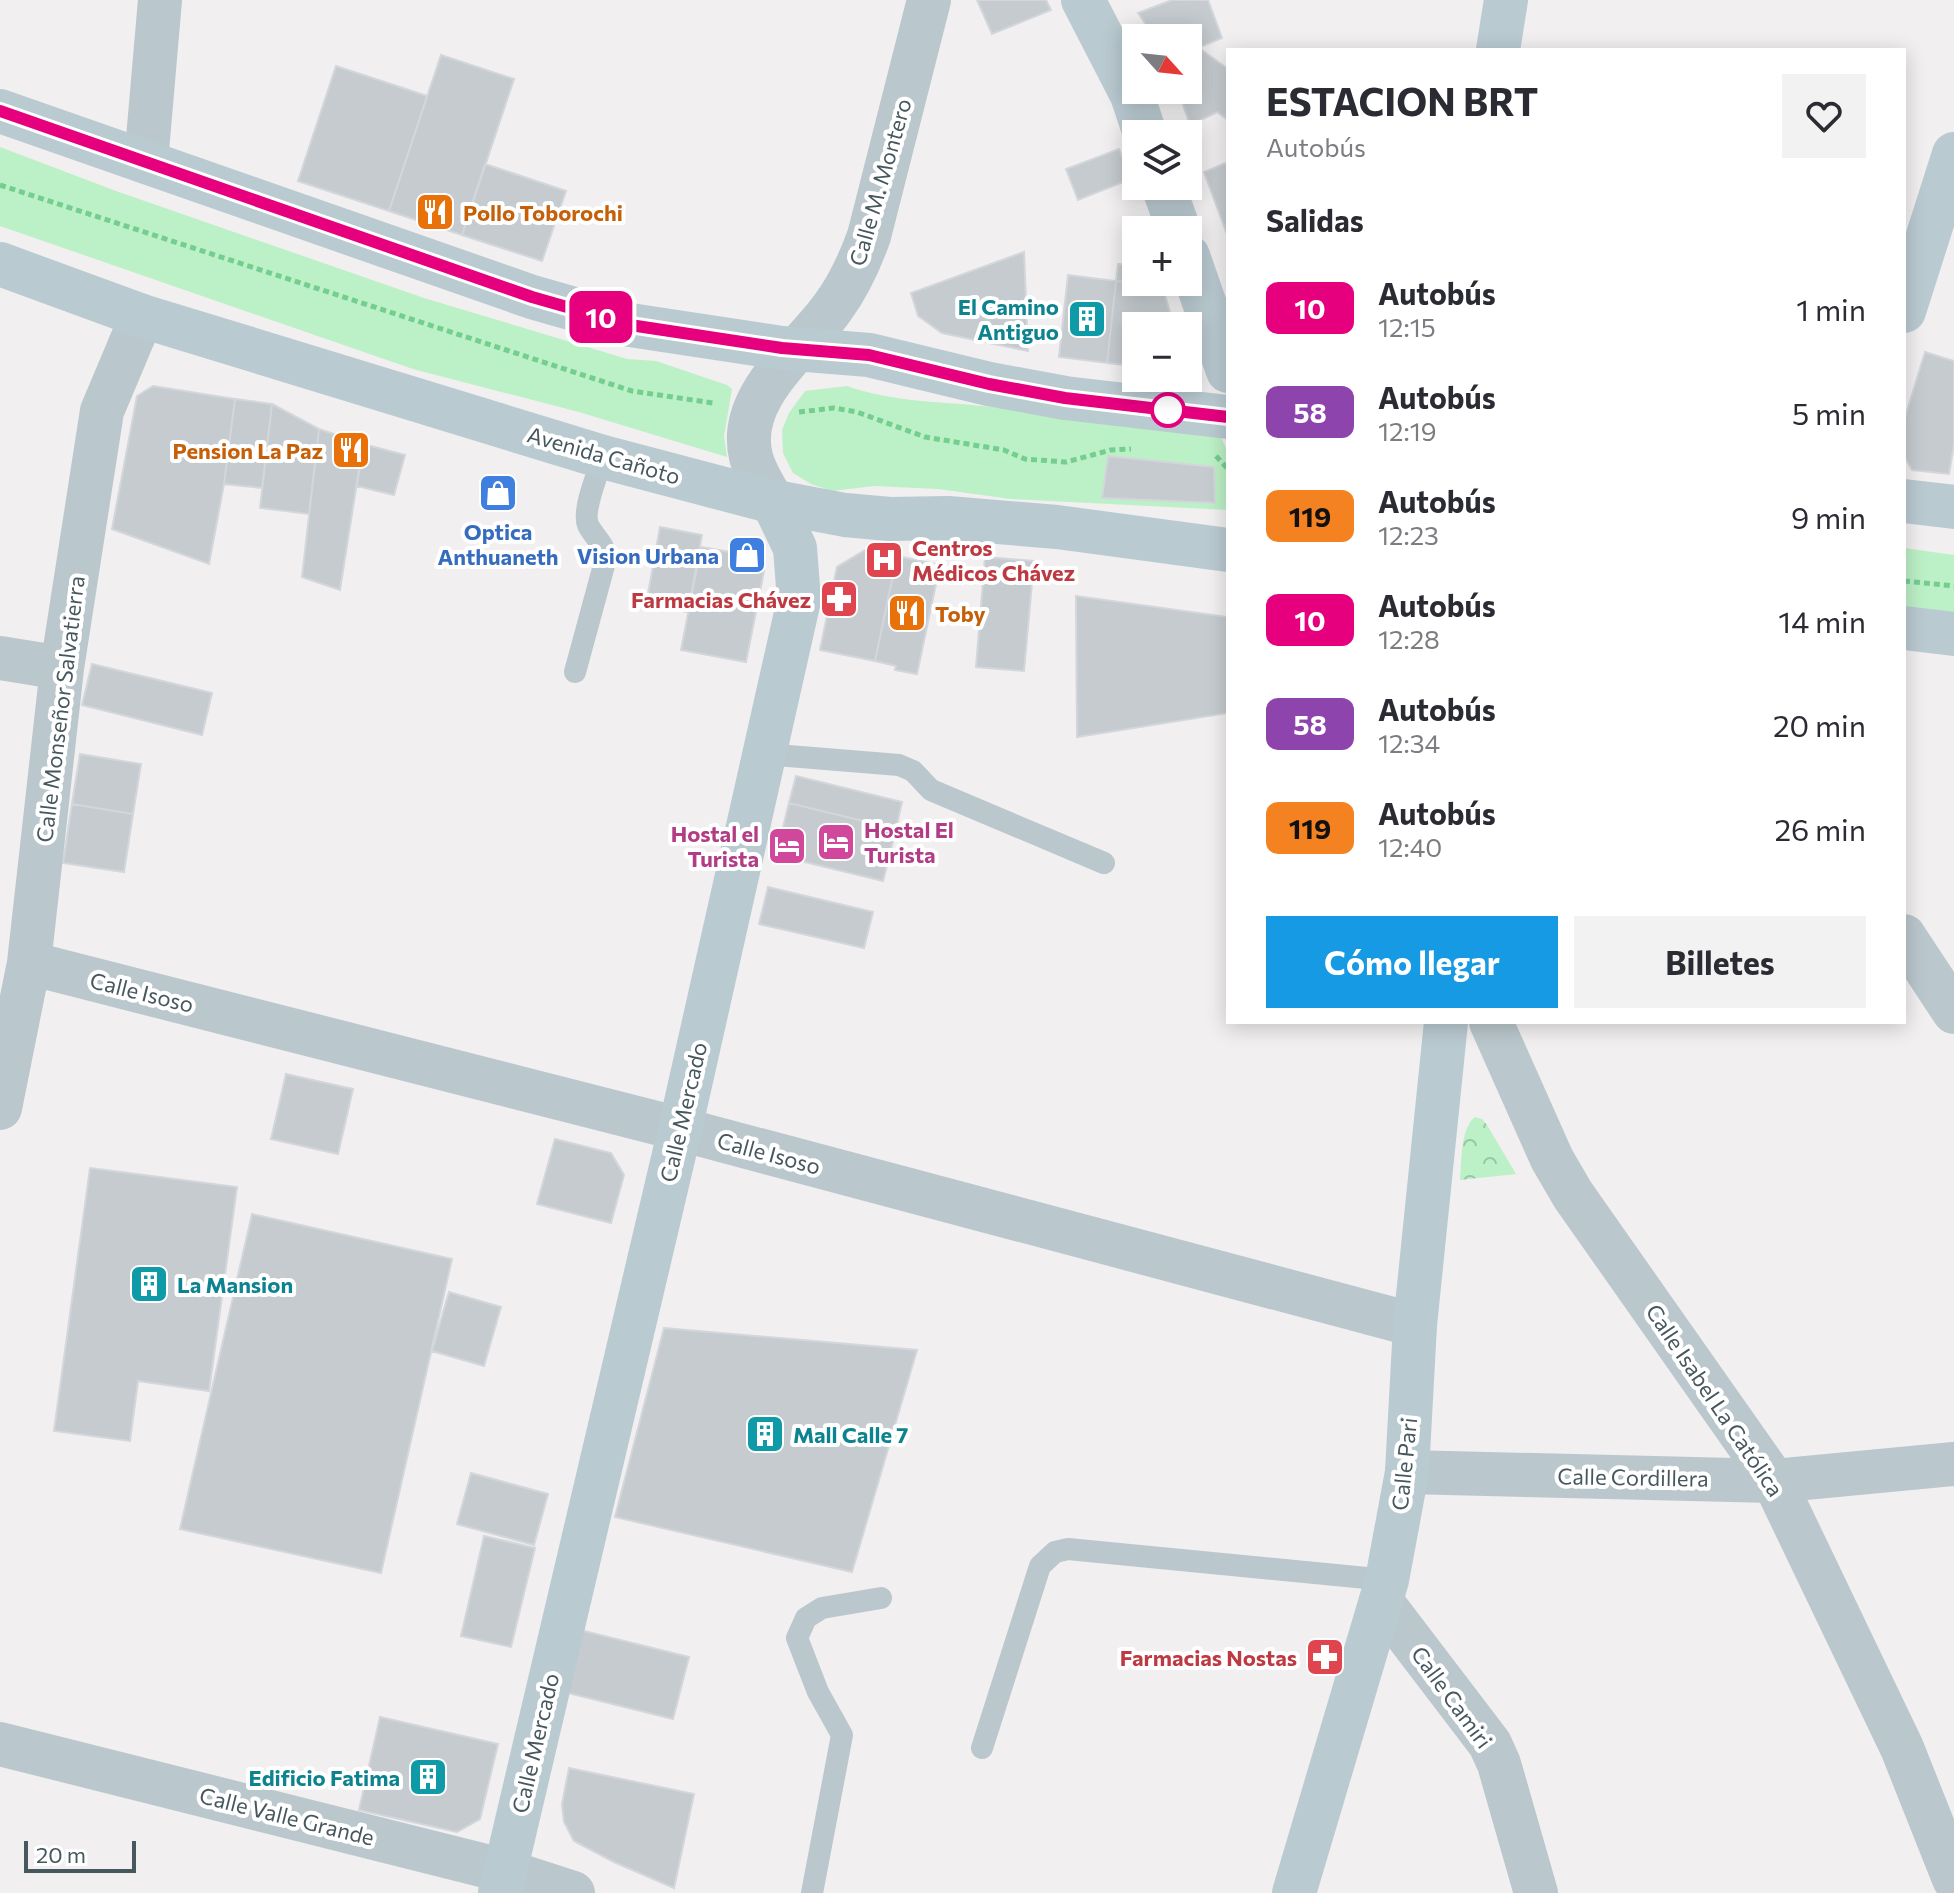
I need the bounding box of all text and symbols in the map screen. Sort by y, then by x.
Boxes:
north arrow [1122,24,1202,104]
map controls [1122,24,1202,392]
button: heart [1782,74,1866,158]
text: ESTACION BRT [1266,77,1538,124]
street label: Calle M. Montero [843,95,917,269]
button: layers [1122,120,1202,200]
text: Autobús [1266,131,1366,162]
restaurant icon: Pollo Toborochi [414,191,456,233]
place label: Pollo Toborochi [463,199,623,226]
text: Salidas [1266,201,1364,238]
button: + [1122,216,1202,296]
text: Autobús [1378,274,1496,311]
text: 1 min [1796,290,1866,327]
line badge: 10 [565,291,637,343]
text: 10 [1294,291,1326,325]
place label: El Camino Antiguo [958,293,1059,345]
building icon: El Camino Antiguo [1066,298,1108,340]
text: 10 [585,300,617,334]
text: 12:15 [1378,311,1436,342]
button: − [1122,312,1202,392]
text: Autobús [1378,378,1496,415]
unlabelled marker [1151,393,1185,427]
text: 5 min [1792,394,1866,431]
text: 58 [1293,395,1327,429]
text: 12:19 [1378,415,1437,446]
street label: Avenida Cañoto [524,420,684,490]
restaurant icon: Pension La Paz [330,429,372,471]
place label: Pension La Paz [172,437,323,464]
shop icon: Optica Anthuaneth [477,472,519,514]
text: Autobús [1378,482,1496,519]
text: 9 min [1791,498,1866,535]
text: 119 [1289,499,1331,533]
place label: Optica Anthuaneth [438,518,558,570]
text: 12:23 [1378,519,1439,550]
shop icon: Vision Urbana [726,534,768,576]
place label: Centros Médicos Chávez [912,534,1075,586]
hospital icon: Centros Médicos Chávez [863,539,905,581]
place label: Vision Urbana [577,542,719,569]
street label: Calle Monseñor Salvatierra [30,574,90,844]
pharmacy icon: Farmacias Chávez [818,578,860,620]
place label: Farmacias Chávez [631,586,811,613]
text: Autobús [1378,586,1496,623]
restaurant icon: Toby [886,592,928,634]
place label: Toby [935,600,985,627]
text: 14 min [1778,602,1866,639]
text: 10 [1294,603,1326,637]
text: 12:28 [1378,623,1440,654]
text: Autobús [1378,690,1496,727]
text: 20 min [1773,706,1866,743]
text: 58 [1293,707,1327,741]
text: 12:34 [1378,727,1440,758]
text: Autobús [1378,794,1496,831]
text: 26 min [1774,810,1866,847]
text: 119 [1289,811,1331,845]
place label: Hostal El Turista [864,816,954,868]
place label: Hostal el Turista [671,820,759,872]
hotel icon: Hostal El Turista [815,821,857,863]
hotel icon: Hostal el Turista [766,825,808,867]
text: 12:40 [1378,831,1442,862]
button: Cómo llegar [1266,916,1558,1008]
button: Billetes [1574,916,1866,1008]
street label: Calle Isoso [87,966,197,1018]
street label: Calle Mercado [654,1039,712,1185]
street label: Calle Isoso [714,1126,824,1180]
building icon: La Mansion [128,1263,170,1305]
place label: La Mansion [177,1271,293,1298]
street label: Calle Isabel La Católica [1641,1299,1789,1501]
building icon: Mall Calle 7 [744,1413,786,1455]
street label: Calle Pari [1386,1416,1422,1512]
place label: Mall Calle 7 [793,1421,908,1448]
street label: Calle Cordillera [1557,1462,1709,1492]
pharmacy icon: Farmacias Nostas [1304,1636,1346,1678]
street label: Calle Camiri [1406,1641,1498,1753]
place label: Farmacias Nostas [1120,1644,1297,1671]
street label: Calle Mercado [506,1670,564,1816]
building icon: Edificio Fatima [407,1756,449,1798]
place label: Edificio Fatima [249,1764,400,1791]
street label: Calle Valle Grande [197,1781,377,1851]
scale bar [24,1837,136,1873]
text: 20 m [36,1841,86,1868]

